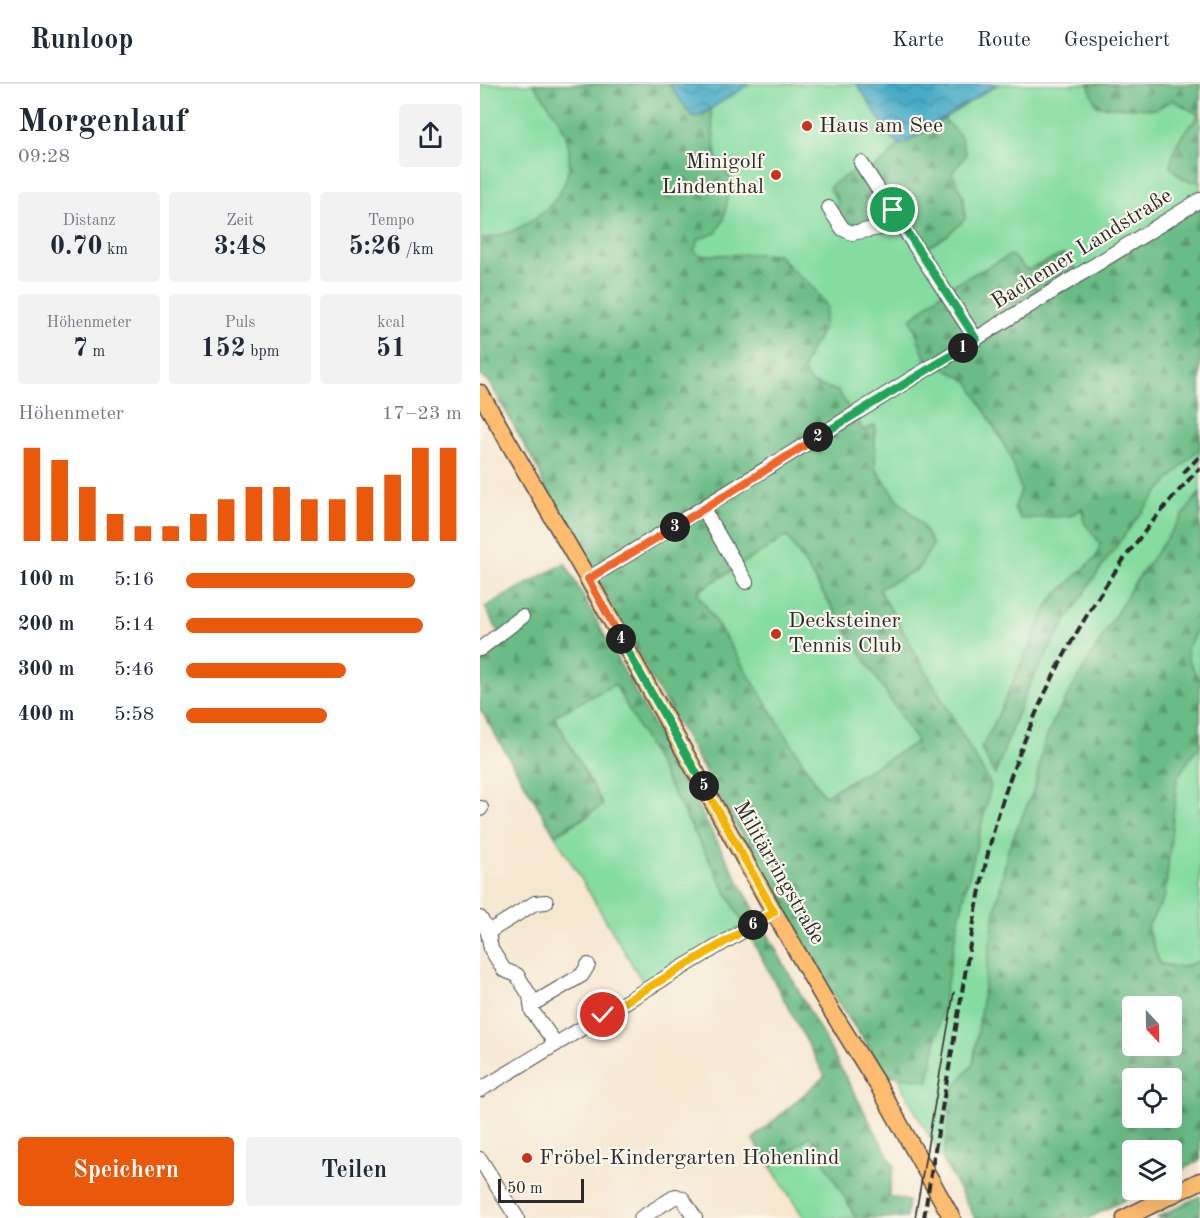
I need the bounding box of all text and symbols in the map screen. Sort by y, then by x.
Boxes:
text: Runloop [30,27,134,55]
text: Karte [892,30,944,51]
text: Route [977,30,1031,51]
text: Gespeichert [1064,30,1170,51]
button: share [399,104,462,167]
text: Morgenlauf [18,106,187,139]
place label: Haus am See [819,115,943,137]
marker: Haus am See [800,119,814,133]
text: 09:28 [18,147,70,167]
place label: Minigolf Lindenthal [661,151,765,198]
marker: Minigolf Lindenthal [769,168,783,182]
pin [867,184,918,235]
street label: Bachemer Landstraße [988,184,1176,314]
icon: arrive [876,193,909,226]
text: Distanz [63,213,115,229]
text: Zeit [226,213,254,229]
text: Tempo [368,213,414,229]
text: 0.70 [50,234,103,260]
text: 3:48 [214,234,266,260]
text: 5:26 [348,234,401,260]
text: km [103,242,128,258]
text: /km [401,242,434,258]
text: Höhenmeter [47,315,131,331]
text: Puls [225,315,255,331]
text: kcal [377,315,405,331]
pin: 1 [948,333,978,363]
text: 7 [73,336,88,362]
text: 152 [201,336,246,362]
text: 51 [376,336,406,362]
text: 1 [958,340,968,356]
text: m [88,344,105,360]
text: bpm [246,344,279,360]
text: Höhenmeter [18,404,124,424]
text: 17–23 m [382,404,462,424]
pin: 2 [803,422,833,452]
text: 2 [813,429,823,445]
pin: 3 [660,512,690,542]
text: 3 [670,519,680,535]
text: 100 m [18,570,74,590]
text: 5:16 [114,570,154,590]
place label: Decksteiner Tennis Club [788,610,901,657]
text: 200 m [18,615,74,635]
text: 5:14 [114,615,154,635]
pin: 4 [606,624,636,654]
marker: Decksteiner Tennis Club [769,627,783,641]
text: 4 [616,631,626,647]
text: 300 m [18,660,74,680]
text: 5:46 [114,660,154,680]
text: 400 m [18,705,74,725]
text: 5:58 [114,705,154,725]
pin: 5 [689,771,719,801]
text: 5 [699,778,709,794]
street label: Militärringstraße [729,798,829,948]
pin: 6 [738,910,768,940]
text: 6 [748,917,758,933]
pin [577,989,628,1040]
north arrow [1122,996,1182,1056]
map controls [1122,996,1182,1200]
icon: check [586,998,619,1031]
button: locate [1122,1068,1182,1128]
button: Speichern [18,1137,234,1206]
button: Teilen [246,1137,462,1206]
button: layers [1122,1140,1182,1200]
place label: Fröbel-Kindergarten Hohenlind [539,1147,839,1169]
marker: Fröbel-Kindergarten Hohenlind [520,1151,534,1165]
scale bar [498,1176,584,1204]
text: 50 m [507,1181,543,1197]

